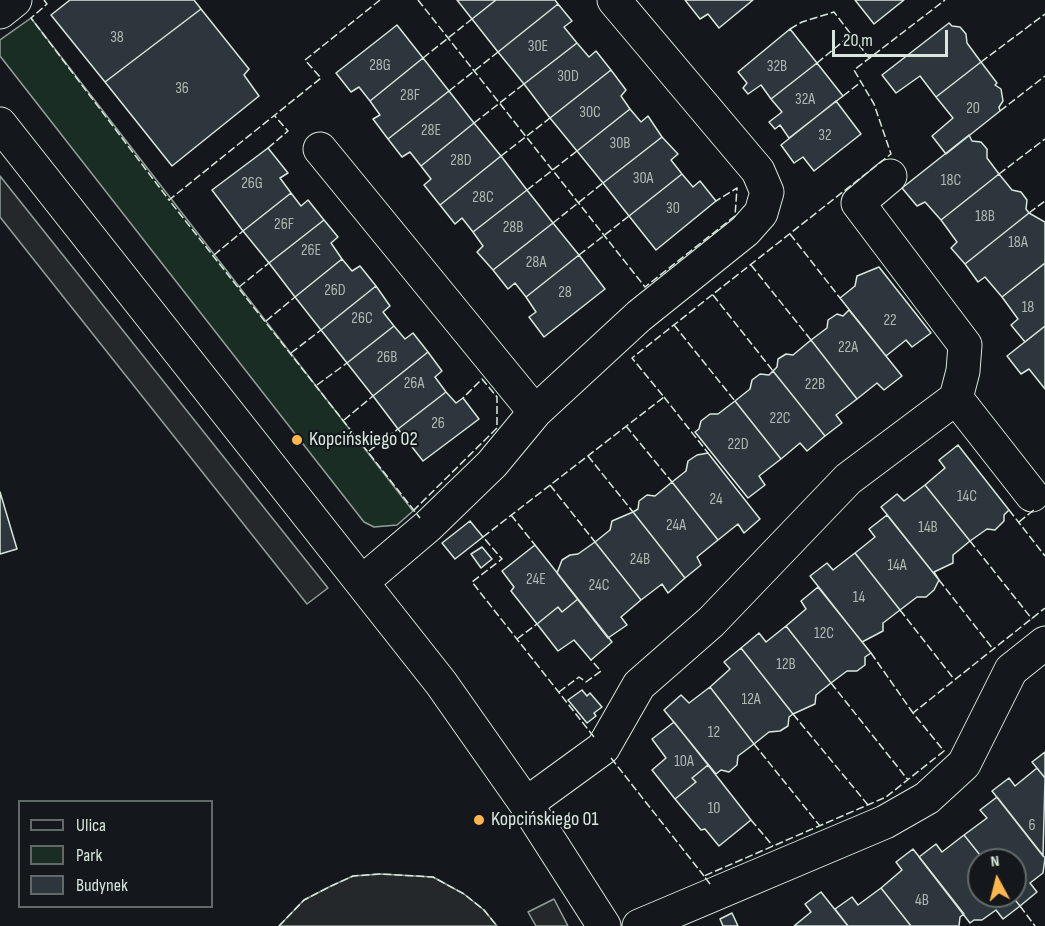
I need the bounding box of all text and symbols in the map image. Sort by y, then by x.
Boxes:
scale bar [835,18,950,56]
house number: 38 [110,28,124,48]
text: 20 m [843,30,873,51]
house number: 30E [528,37,548,57]
house number: 28G [369,56,391,76]
house number: 32B [767,57,787,77]
house number: 30D [557,67,579,87]
house number: 36 [175,79,189,99]
house number: 28F [400,86,420,106]
house number: 32A [795,90,815,110]
house number: 20 [966,99,980,119]
house number: 30C [579,103,601,123]
house number: 28E [421,121,441,141]
house number: 32 [818,126,832,146]
house number: 30B [610,134,630,154]
house number: 28D [450,151,472,171]
house number: 30A [633,169,653,189]
house number: 18C [941,171,961,191]
house number: 26G [241,174,263,194]
house number: 28C [472,188,494,208]
house number: 30 [666,199,680,219]
house number: 18B [975,207,995,227]
house number: 26F [274,215,294,235]
house number: 28B [503,218,523,238]
house number: 18A [1008,233,1028,253]
house number: 26E [301,241,321,261]
house number: 28A [526,253,546,273]
house number: 26D [324,281,346,301]
house number: 28 [558,283,572,303]
house number: 18 [1022,298,1034,318]
house number: 26C [351,309,373,329]
house number: 22 [883,311,897,331]
house number: 22A [838,338,858,358]
house number: 26B [377,348,397,368]
house number: 26A [404,374,424,394]
house number: 22B [805,375,825,395]
house number: 22C [770,409,790,429]
house number: 26 [431,414,445,434]
place label: Kopcińskiego 02 [309,428,418,452]
marker: Kopcińskiego 02 [290,433,304,447]
house number: 22D [727,435,749,455]
house number: 14C [957,487,977,507]
house number: 24 [709,490,723,510]
house number: 24A [666,516,686,536]
house number: 14B [918,518,938,538]
house number: 24B [630,550,650,570]
house number: 14A [887,556,907,576]
house number: 24E [526,570,546,590]
house number: 24C [589,576,609,596]
house number: 14 [853,588,865,608]
house number: 12C [814,624,834,644]
house number: 12B [776,655,796,675]
house number: 12A [741,690,761,710]
house number: 12 [708,723,720,743]
house number: 10A [674,752,694,772]
house number: 10 [708,799,720,819]
legend [18,800,213,908]
place label: Kopcińskiego 01 [491,808,598,832]
marker: Kopcińskiego 01 [472,813,486,827]
text: Ulica [76,815,106,836]
house number: 6 [1028,816,1036,836]
text: Park [76,845,102,866]
north arrow [967,848,1027,908]
text: N [990,852,1000,872]
text: Budynek [76,875,128,896]
house number: 4B [915,891,929,911]

